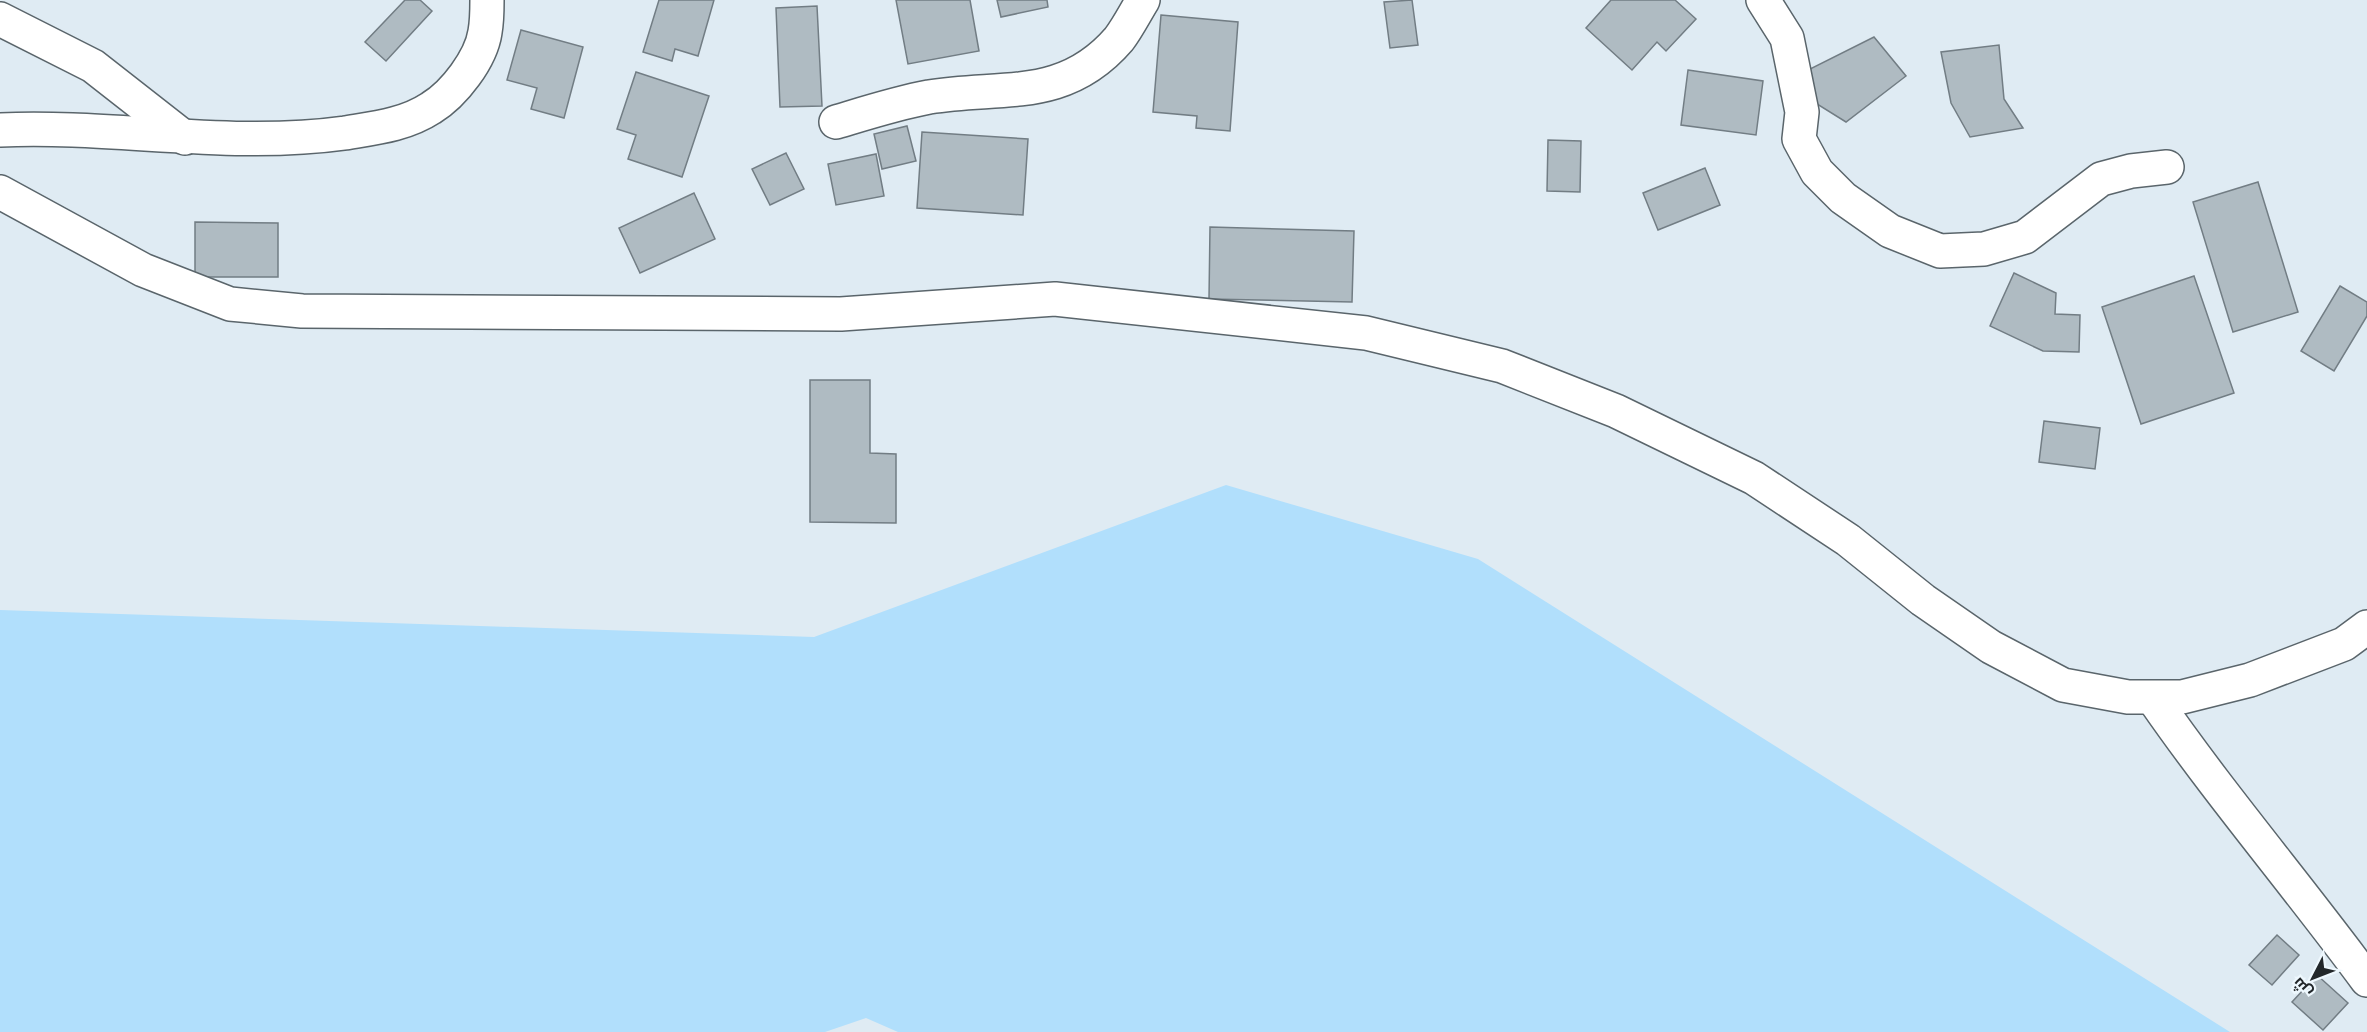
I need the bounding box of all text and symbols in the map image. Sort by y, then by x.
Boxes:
north arrow [2283,948,2343,1008]
text: ش [2286,972,2318,1004]

